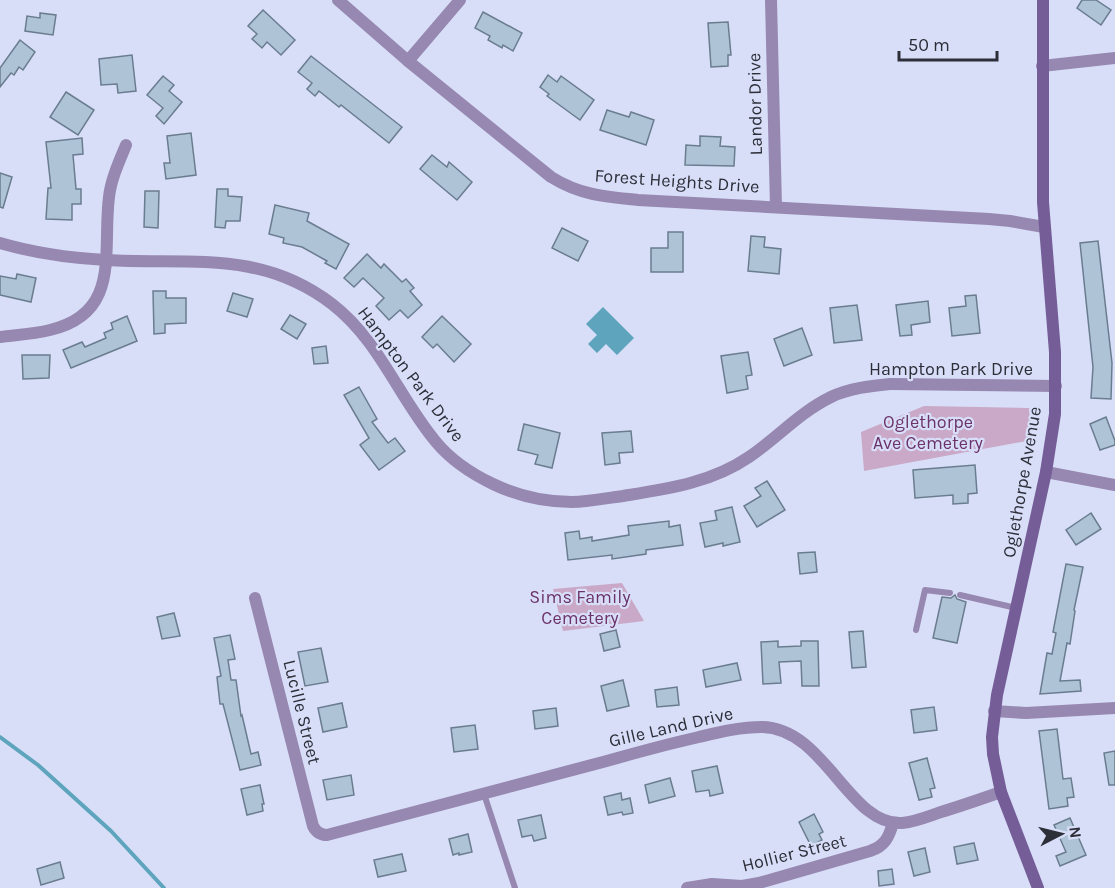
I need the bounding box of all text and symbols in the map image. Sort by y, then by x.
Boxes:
scale bar [899,24,996,62]
text: 50 m [908,34,950,56]
street label: Landor Drive [743,53,767,155]
street label: Forest Heights Drive [594,164,760,198]
street label: Hampton Park Drive [353,302,469,446]
street label: Hampton Park Drive [869,358,1033,380]
street label: Oglethorpe Avenue [998,405,1046,559]
park label: Oglethorpe Ave Cemetery [873,411,984,454]
park label: Sims Family Cemetery [529,586,631,629]
street label: Lucille Street [278,657,326,767]
street label: Gille Land Drive [607,702,735,752]
north arrow [1031,804,1091,864]
text: N [1065,825,1086,839]
street label: Hollier Street [740,829,849,877]

